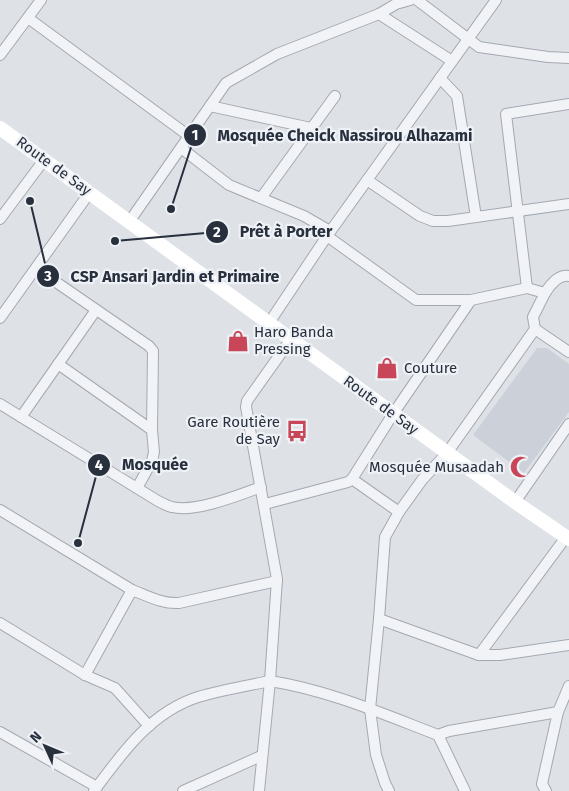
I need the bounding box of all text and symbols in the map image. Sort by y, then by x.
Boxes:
callout: Mosquée Cheick Nassirou Alhazami [182,120,483,151]
text: 1 [192,126,198,144]
text: Mosquée Cheick Nassirou Alhazami [217,126,473,145]
street label: Route de Say [13,133,96,200]
callout: Prêt à Porter [204,216,342,247]
text: Prêt à Porter [240,222,333,241]
text: 2 [213,223,221,241]
callout: CSP Ansari Jardin et Primaire [36,260,290,291]
text: 3 [43,267,52,285]
text: CSP Ansari Jardin et Primaire [71,267,280,286]
place label: Haro Banda Pressing [254,323,334,358]
shop icon: Haro Banda Pressing [225,328,251,354]
shop icon: Couture [374,355,400,381]
place label: Couture [404,359,457,377]
street label: Route de Say [340,372,423,439]
place label: Gare Routière de Say [187,413,281,448]
bus stop icon: Gare Routière de Say [284,418,310,444]
callout: Mosquée [87,449,198,480]
mosque icon: Mosquée Musaadah [508,454,534,480]
text: Mosquée [122,455,188,474]
text: 4 [95,456,104,474]
place label: Mosquée Musaadah [369,458,504,476]
north arrow [20,721,70,771]
text: N [27,728,45,747]

